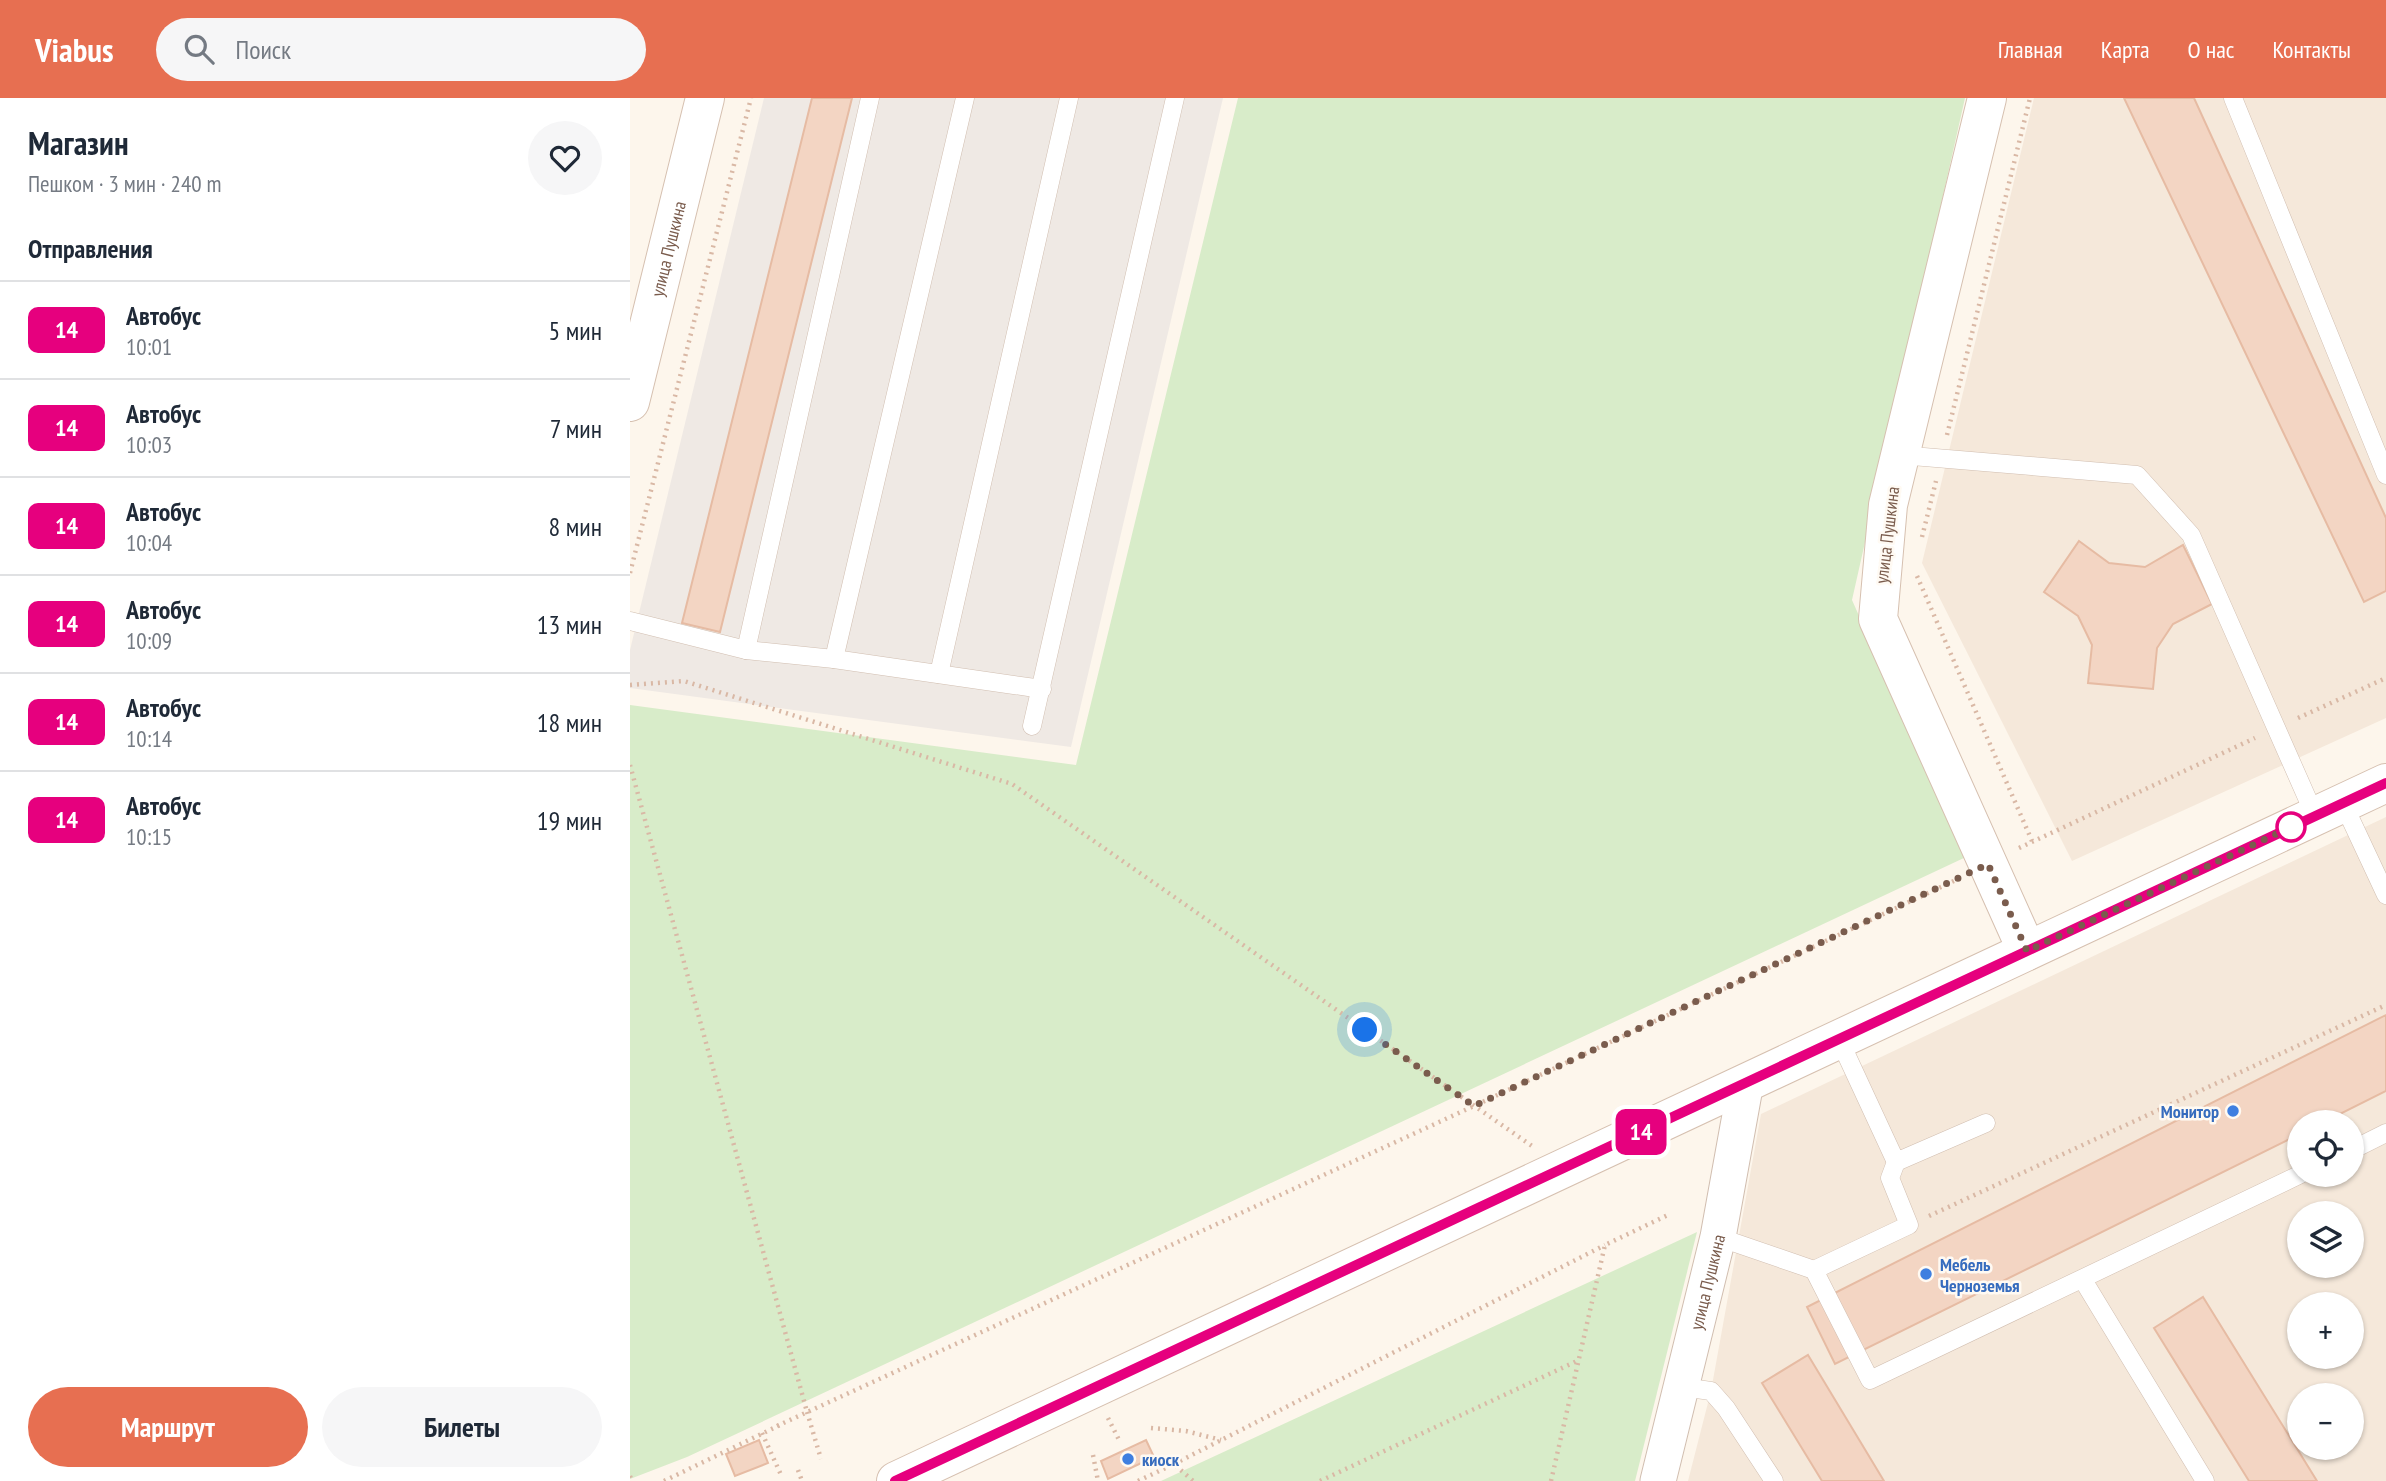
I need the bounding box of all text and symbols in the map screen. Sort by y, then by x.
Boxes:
search box [156,18,646,81]
text: Viabus [35,28,114,71]
icon: search [180,30,218,68]
text: Поиск [236,33,291,66]
text: Главная [1998,34,2063,65]
text: Карта [2101,34,2150,65]
text: О нас [2188,34,2234,65]
text: Контакты [2272,34,2351,65]
text: Магазин [28,121,129,164]
button: heart [528,121,602,195]
text: Пешком · 3 мин · 240 m [28,169,221,198]
street label: улица Пушкина [645,198,691,299]
text: Отправления [28,232,153,265]
text: Автобус [126,299,201,332]
text: 14 [55,314,78,345]
text: 5 мин [549,314,602,347]
text: 10:01 [126,332,172,361]
text: Автобус [126,397,201,430]
text: 14 [55,412,78,443]
text: 7 мин [550,412,602,445]
text: 10:03 [126,430,172,459]
street label: улица Пушкина [1870,485,1904,585]
text: Автобус [126,495,201,528]
text: 14 [55,510,78,541]
text: 8 мин [549,510,602,543]
text: 10:04 [126,528,172,557]
text: Автобус [126,593,201,626]
text: 14 [55,608,78,639]
text: 13 мин [537,608,602,641]
text: 10:09 [126,626,172,655]
text: Автобус [126,691,201,724]
text: 14 [55,706,78,737]
text: 18 мин [537,706,602,739]
text: 10:14 [126,724,172,753]
text: Автобус [126,789,201,822]
text: 14 [55,804,78,835]
text: 19 мин [537,804,602,837]
unlabelled marker [2276,812,2306,842]
text: 10:15 [126,822,172,851]
your location [1347,1012,1382,1047]
place label: Монитор [2161,1100,2219,1123]
marker: Монитор [2225,1103,2241,1119]
line badge: 14 [1609,1109,1672,1155]
map controls [2287,1110,2364,1460]
button: locate [2287,1110,2364,1187]
text: 14 [1630,1116,1652,1147]
button: layers [2287,1201,2364,1278]
street label: улица Пушкина [1684,1232,1730,1332]
place label: Мебель Черноземья [1940,1253,2020,1297]
marker: Мебель Черноземья [1918,1266,1934,1282]
button: + [2287,1292,2364,1369]
button: − [2287,1383,2364,1460]
button: Маршрут [28,1387,308,1467]
button: Билеты [322,1387,602,1467]
place label: киоск [1142,1448,1180,1471]
marker: киоск [1120,1451,1136,1467]

